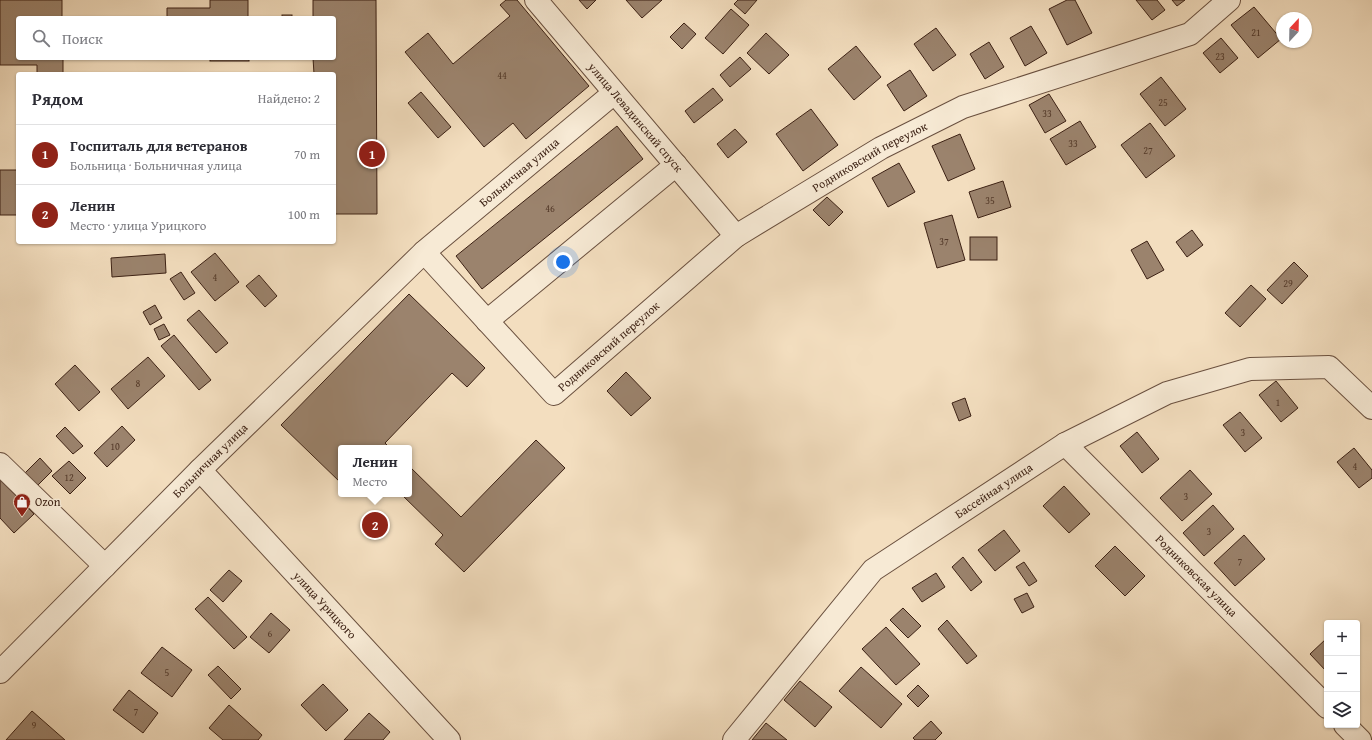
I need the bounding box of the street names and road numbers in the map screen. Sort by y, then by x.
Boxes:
street label: улица Левадинский спуск [584,58,688,176]
street label: Родниковский переулок [809,117,931,196]
street label: Больничная улица [475,133,563,210]
street label: Родниковский переулок [554,297,663,395]
street label: Больничная улица [168,419,251,501]
street label: Бассейная улица [951,458,1036,522]
street label: Родниковская улица [1152,530,1242,621]
street label: улица Урицкого [289,567,361,642]

